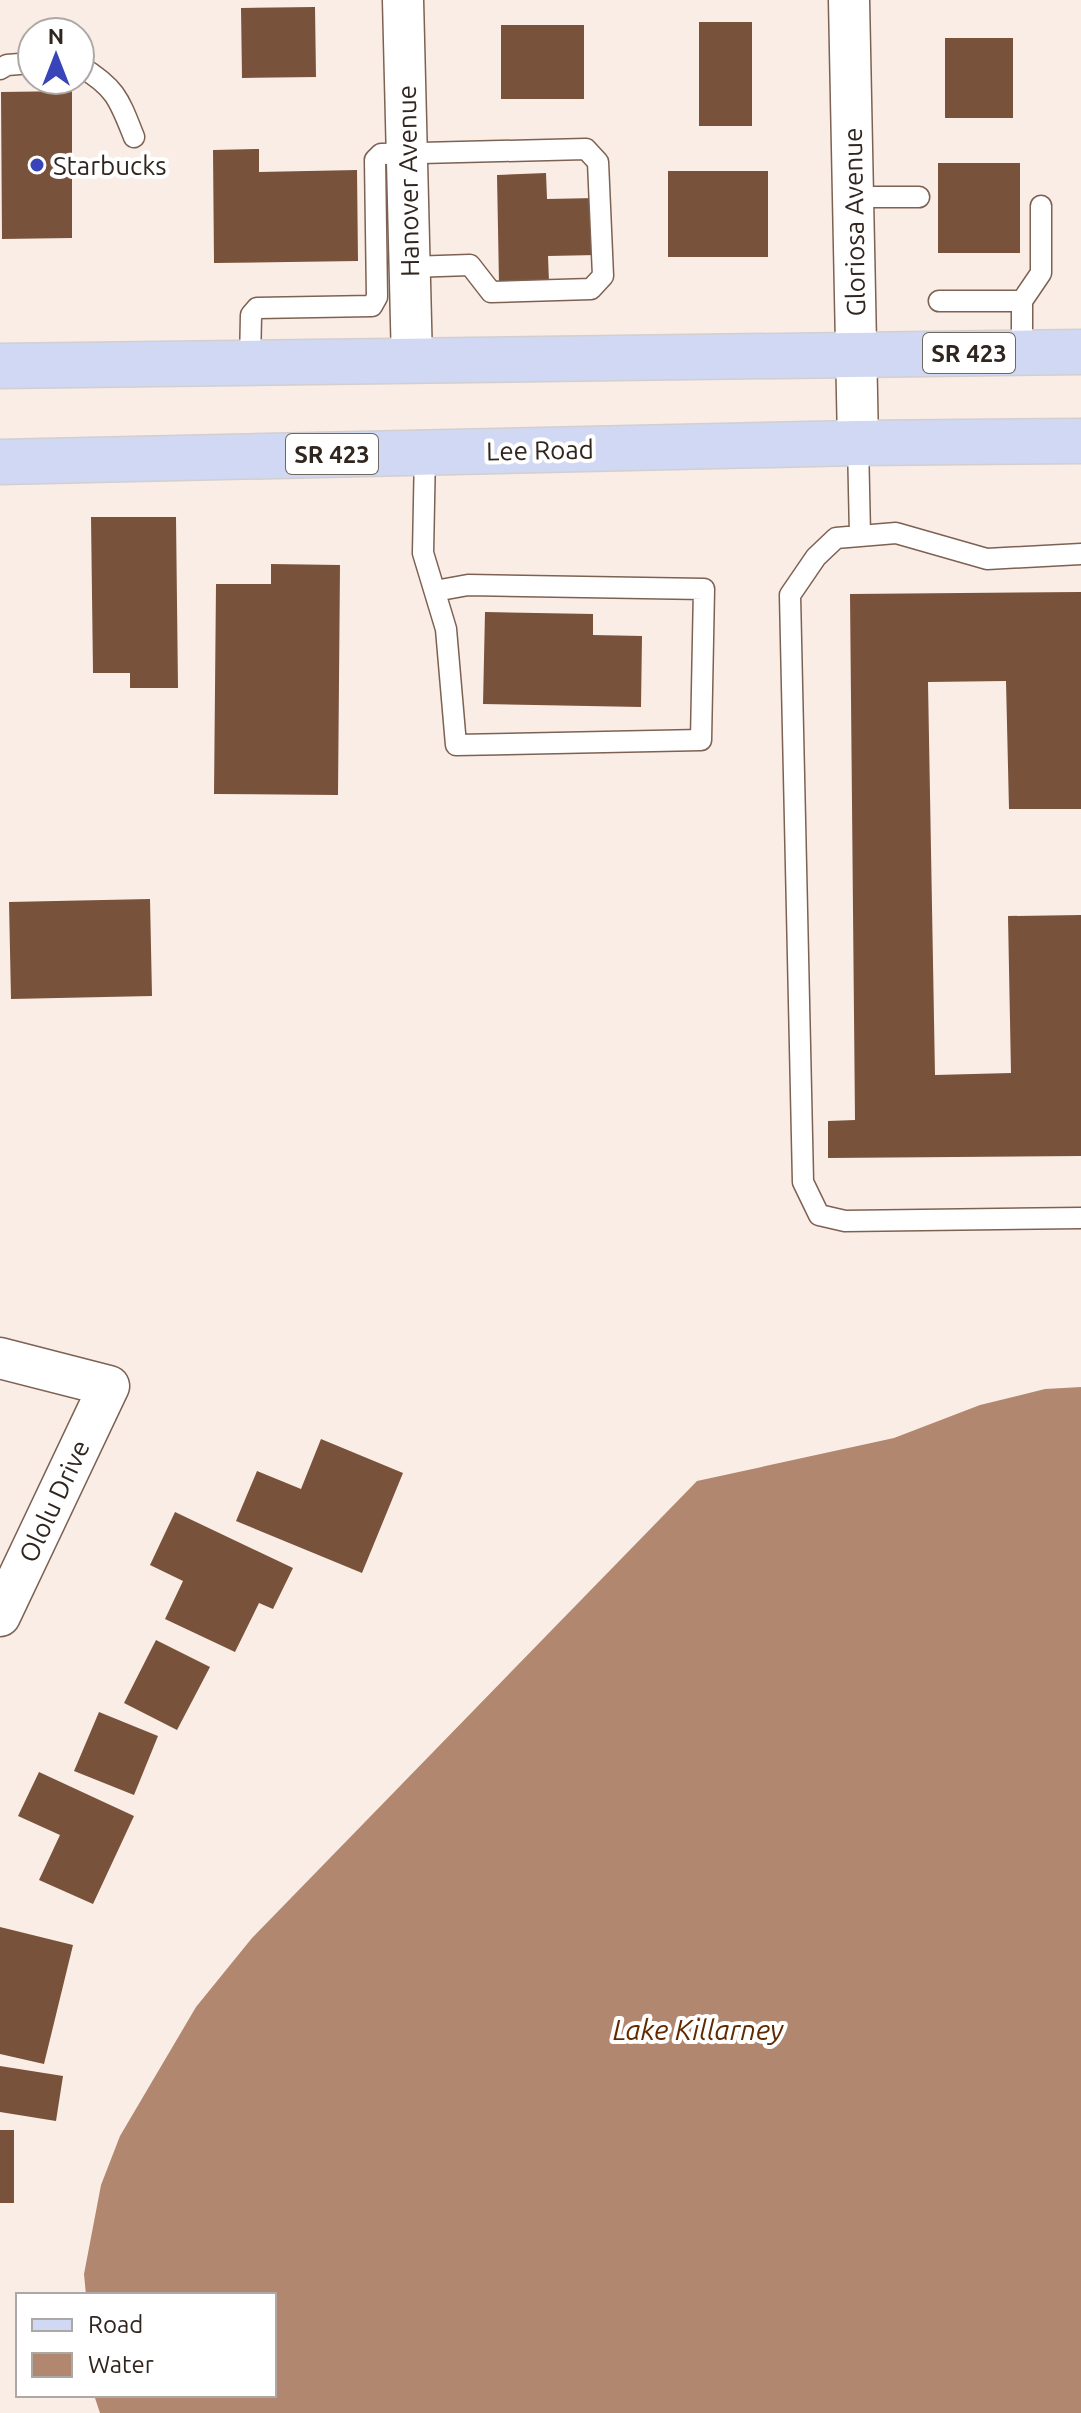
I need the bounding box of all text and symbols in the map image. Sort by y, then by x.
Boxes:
north arrow [16,16,96,96]
text: N [48,23,64,48]
street label: Hanover Avenue [392,85,424,277]
street label: Gloriosa Avenue [838,127,870,317]
place label: Starbucks [53,151,167,180]
marker: Starbucks [28,156,46,174]
road number: SR 423 [923,333,1015,373]
road number: SR 423 [286,434,378,474]
street label: Lee Road [486,435,594,465]
street label: Ololu Drive [13,1435,95,1567]
water label: Lake Killarney [613,2014,784,2045]
legend [16,2293,276,2397]
text: Road [88,2311,143,2338]
text: Water [88,2351,154,2378]

